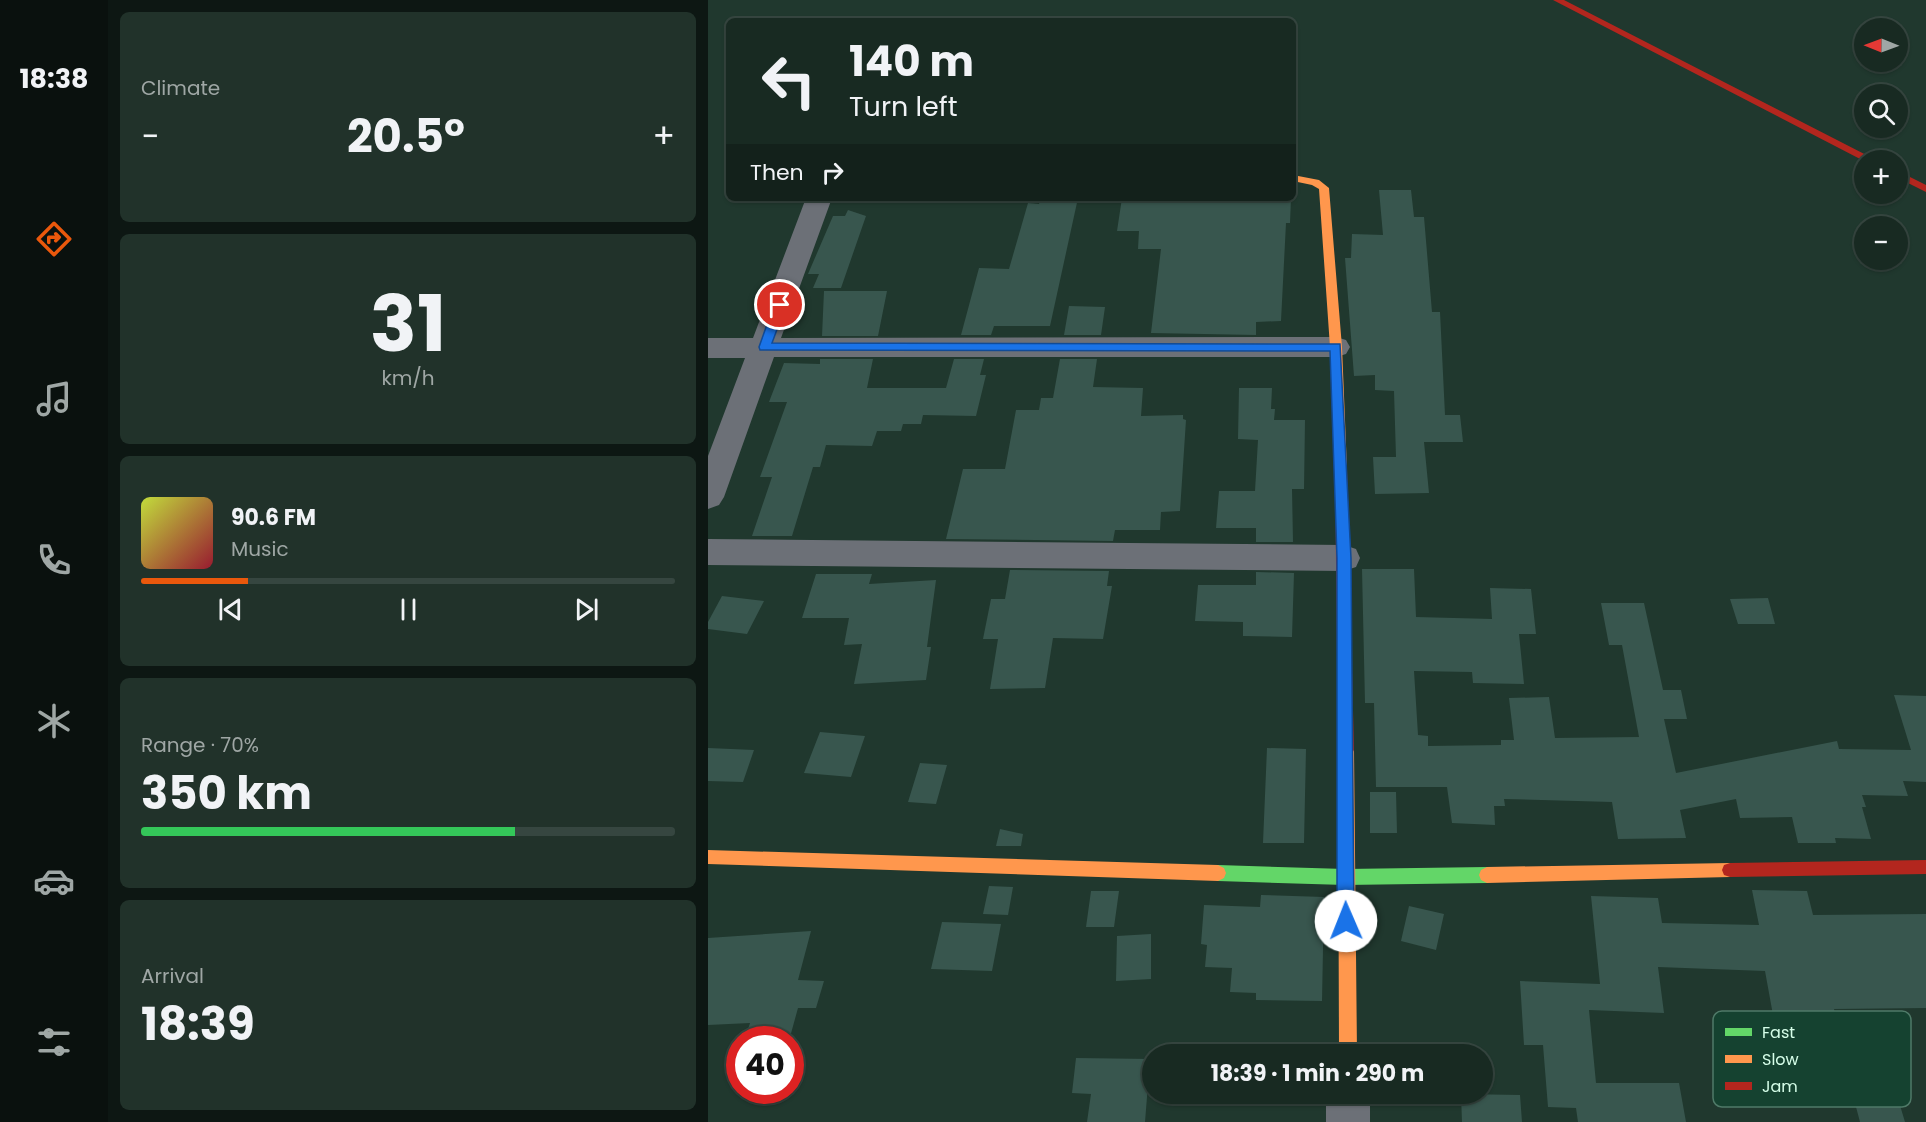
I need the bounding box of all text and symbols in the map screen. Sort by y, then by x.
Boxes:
north arrow [1854,18,1908,72]
map controls [1854,18,1908,270]
text: 140 m [849,32,974,91]
icon: left [750,42,828,120]
text: 18:38 [19,60,89,97]
text: Climate [141,74,220,102]
button: search [1854,84,1908,138]
text: Turn left [849,88,958,125]
text: 20.5° [347,105,465,168]
text: − [141,113,159,160]
text: + [652,113,675,160]
button: + [1854,150,1908,204]
icon: right [816,156,849,189]
text: Then [750,157,804,188]
button: − [1854,216,1908,270]
icon: directions [33,218,75,260]
text: 31 [370,269,446,378]
pin [754,279,805,330]
icon: arrive [763,288,796,321]
text: km/h [381,364,435,392]
icon: music [33,378,75,420]
text: 90.6 FM [231,502,316,533]
text: Music [231,535,289,563]
icon: phone [33,539,75,581]
icon: previous [214,593,247,626]
icon: pause [392,593,425,626]
icon: next [570,593,603,626]
icon: climate [33,700,75,742]
text: Range · 70% [141,731,259,759]
text: 350 km [141,762,312,825]
icon: car [33,860,75,902]
position arrow [1314,889,1378,953]
text: Arrival [141,962,204,990]
text: 18:39 [141,993,255,1056]
legend [1713,1011,1911,1107]
icon: filters [33,1021,75,1063]
text: Fast [1762,1021,1795,1044]
speed limit sign: 40 [726,1026,804,1104]
text: Slow [1762,1048,1799,1071]
text: 18:39 · 1 min · 290 m [1211,1058,1424,1089]
text: Jam [1762,1075,1798,1098]

